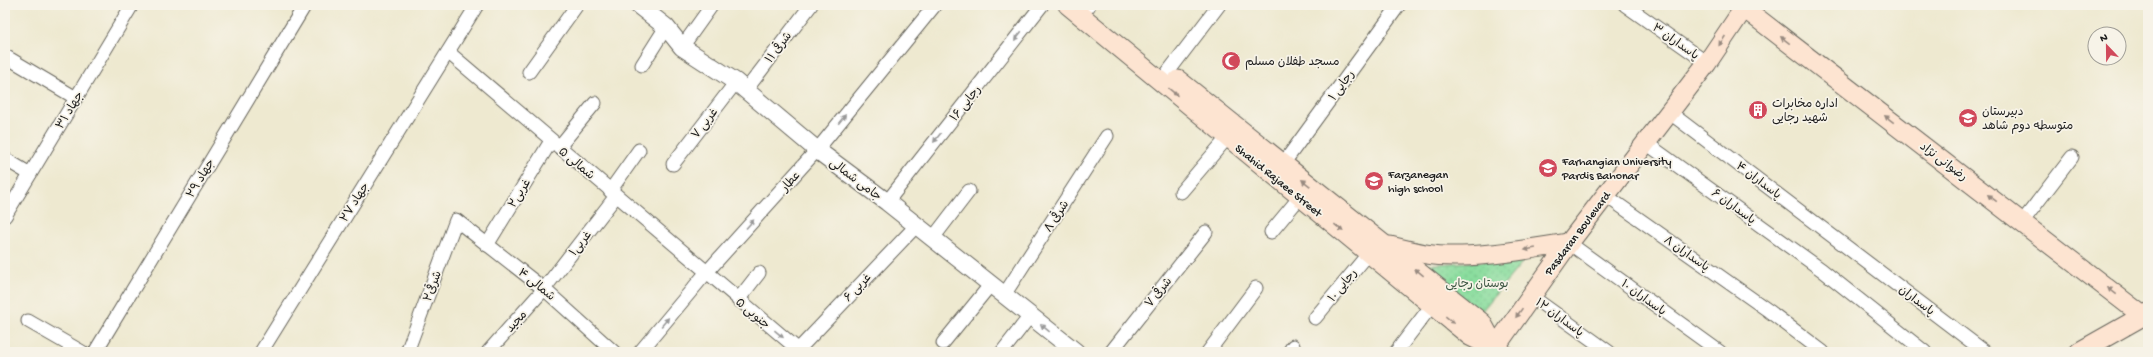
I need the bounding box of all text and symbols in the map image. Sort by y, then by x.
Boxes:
street label: پاسداران ۳ [1649,22,1701,64]
north arrow [2087,26,2127,66]
street label: شرقی ۱۱ [762,29,796,66]
one-way arrow [1013,30,1022,41]
text: N [2098,32,2110,45]
one-way arrow [1718,36,1726,46]
one-way arrow [1780,36,1791,44]
mosque icon: مسجد طفلان مسلم [1220,50,1242,72]
place label: مسجد طفلان مسلم [1245,56,1339,70]
street label: رجایی ۱ [1327,68,1358,104]
street label: رجایی ۱۶ [947,83,985,125]
one-way arrow [1168,88,1179,97]
street label: جهاد ۳۱ [54,90,87,132]
place label: اداره مخابرات شهید رجایی [1772,97,1838,126]
building icon: اداره مخابرات شهید رجایی [1747,99,1769,121]
street label: غربی ۷ [689,106,722,142]
place label: دبیرستان متوسطه دوم شاهد [1982,106,2073,134]
school or university icon: دبیرستان متوسطه دوم شاهد [1957,107,1979,129]
one-way arrow [838,114,846,125]
one-way arrow [1883,115,1894,123]
one-way arrow [933,132,942,143]
street label: رضوانی نژاد [1916,140,1969,185]
street label: Shahid Rajaee Street [1231,142,1325,222]
street label: شمالی ۵ [555,145,597,184]
place label: Farhangian University Pardis Bahonar [1561,156,1671,184]
street label: جهاد ۲۹ [185,157,219,201]
street label: جامی شمالی [826,157,883,205]
school or university icon: Farhangian University Pardis Bahonar [1537,157,1559,179]
street label: پاسداران ۴ [1732,160,1783,203]
street label: عطار [778,169,804,196]
place label: Farzanegan high school [1387,169,1448,197]
school or university icon: Farzanegan high school [1363,170,1385,192]
street label: غربی۲ [506,177,535,211]
one-way arrow [1301,178,1312,187]
street label: جهاد ۲۷ [338,181,373,225]
street label: پاسداران ۶ [1708,186,1758,228]
street label: Pasdaran Boulevard [1542,189,1615,280]
one-way arrow [1986,193,1997,202]
street label: شرقی ۸ [1041,198,1073,236]
one-way arrow [746,219,755,229]
one-way arrow [1333,224,1344,233]
street label: غربی۱ [567,229,596,260]
street label: پاسداران ۸ [1660,234,1711,275]
one-way arrow [1524,246,1536,252]
street label: شمالی ۴ [514,266,557,305]
street label: رجایی ۱۰ [1326,267,1361,306]
one-way arrow [1414,268,1425,276]
street label: شرقی۲ [420,269,446,304]
street label: غربی ۶ [841,271,875,305]
street label: شرقی ۷ [1142,274,1176,311]
park label: بوستان رجایی [1446,278,1508,292]
street label: پاسداران ۱۰ [1618,278,1668,320]
street label: پاسداران [1895,284,1936,320]
one-way arrow [2107,287,2118,296]
street label: جنوبی ۵ [732,296,772,333]
street label: پاسداران ۱۲ [1532,296,1586,341]
one-way arrow [1515,308,1523,318]
street label: مجید [504,309,531,336]
one-way arrow [1445,315,1456,324]
one-way arrow [660,317,669,328]
one-way arrow [1040,323,1051,332]
one-way arrow [774,330,785,339]

